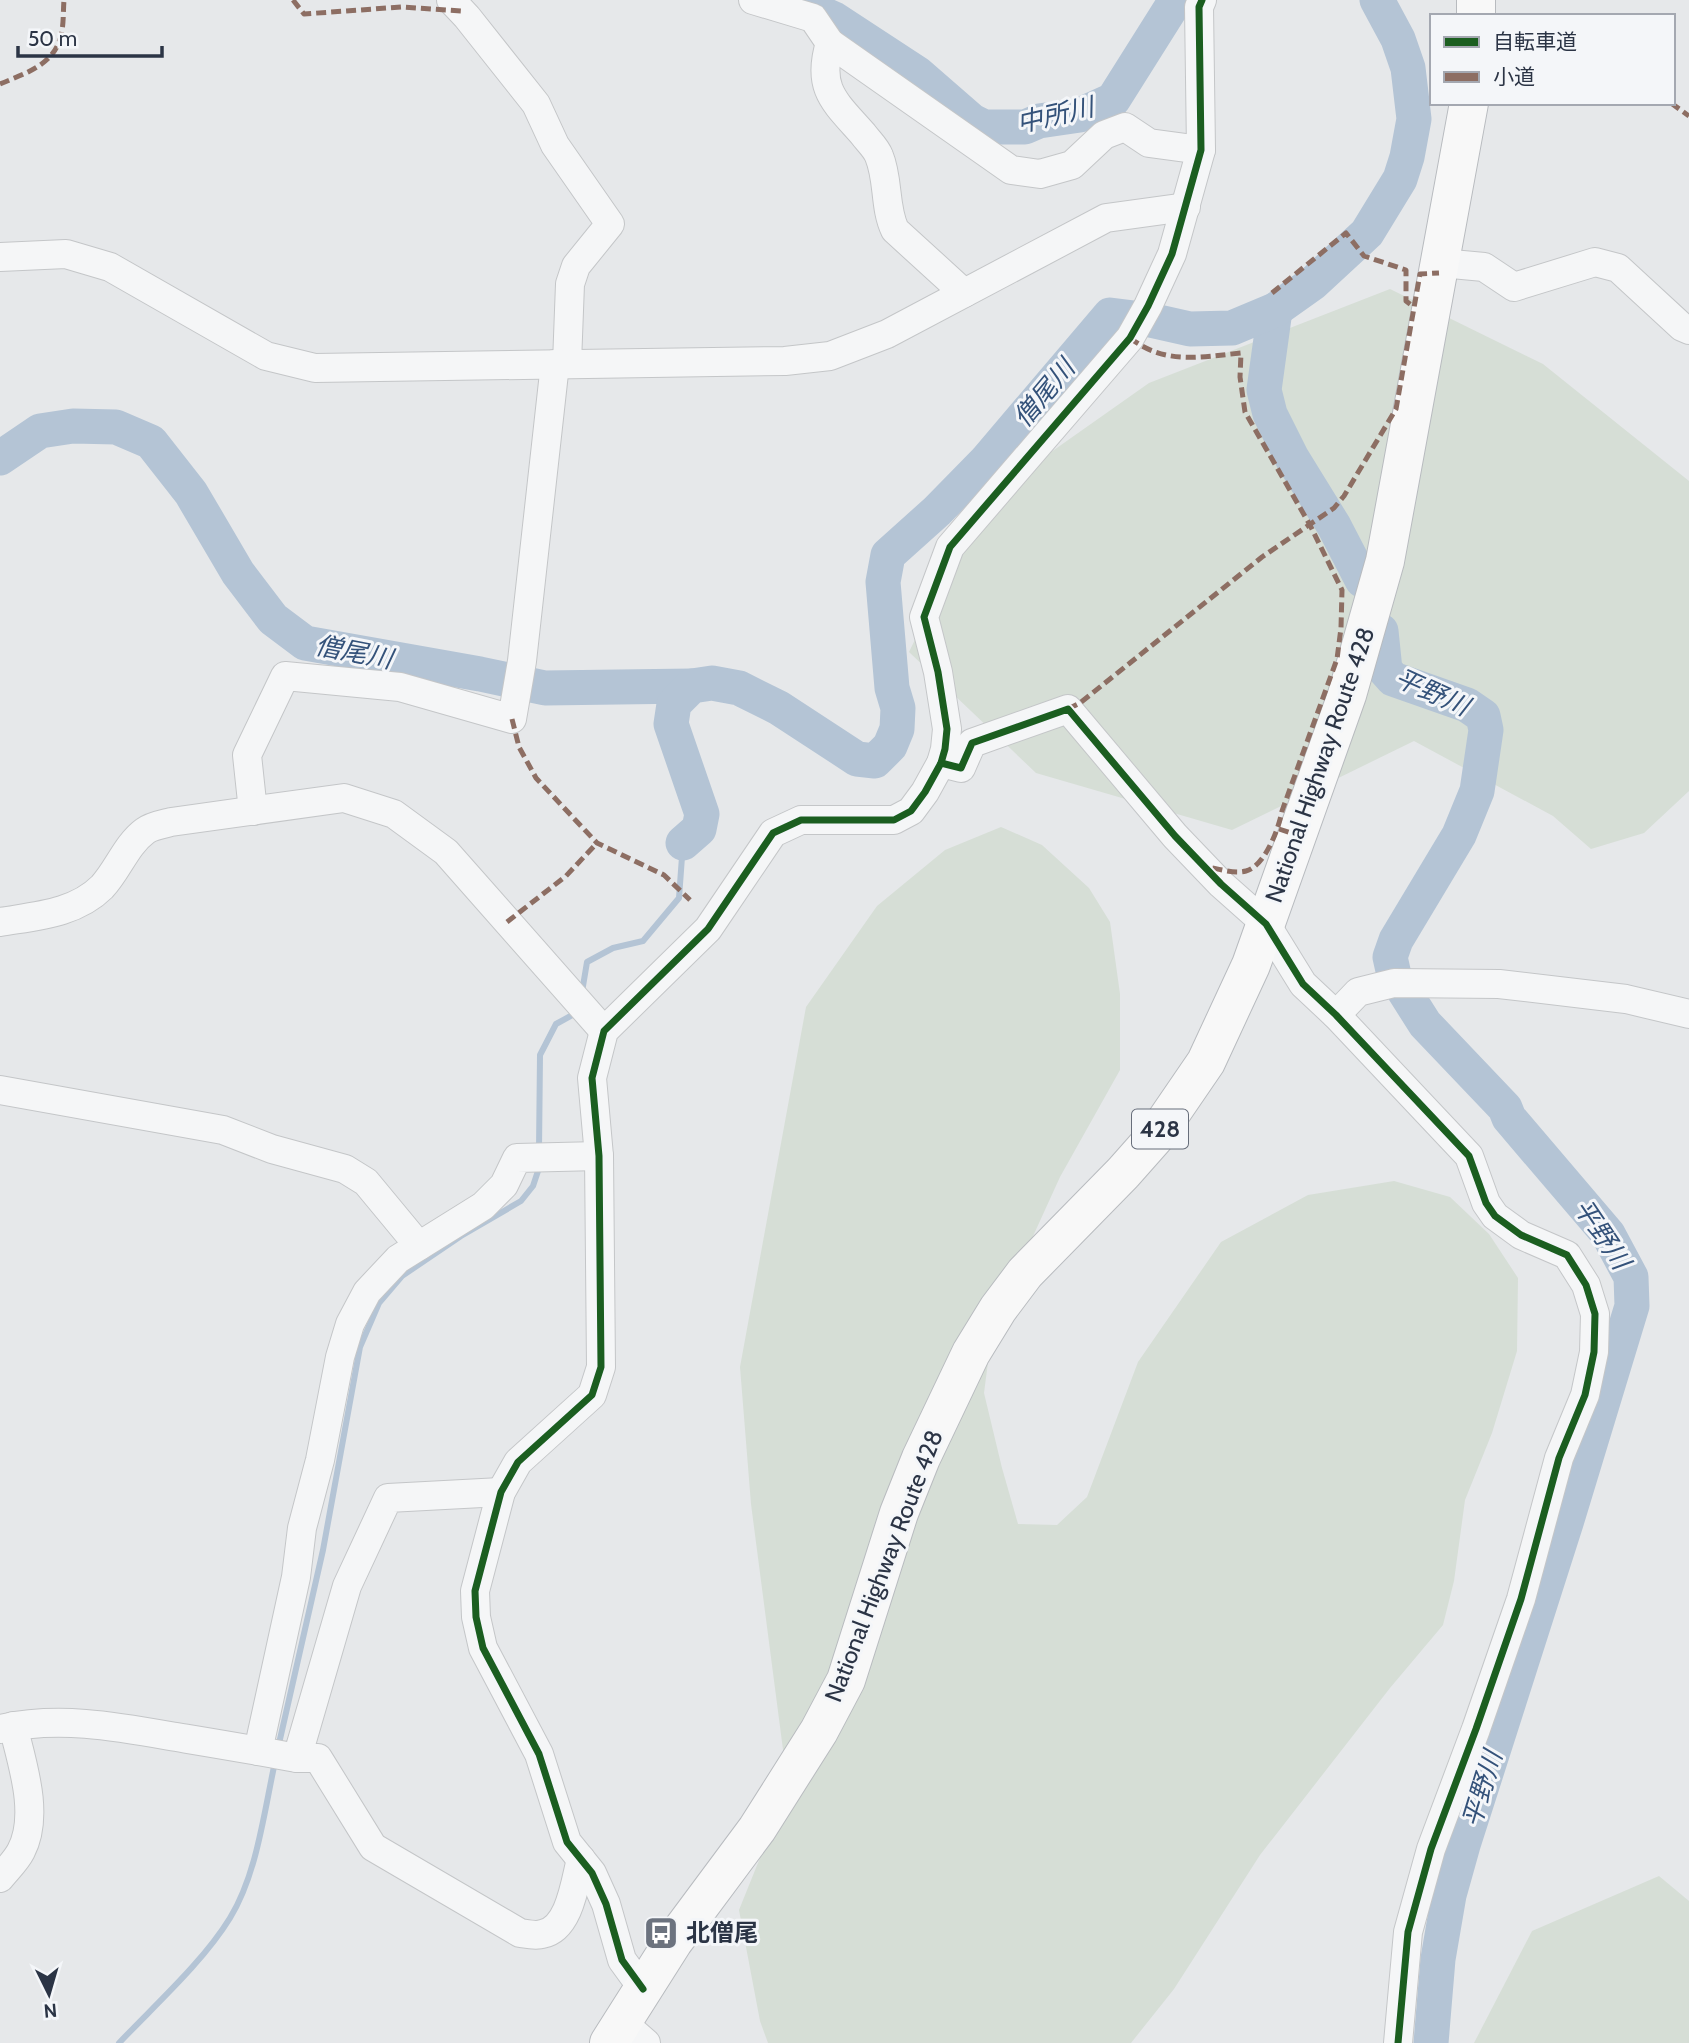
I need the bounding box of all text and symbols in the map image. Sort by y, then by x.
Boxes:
scale bar [18,14,161,58]
legend [1430,14,1675,105]
text: 50 m [28,26,77,51]
text: 自転車道 [1493,29,1577,54]
text: 小道 [1493,64,1535,89]
water label: 中所川 [1013,90,1100,139]
water label: 僧尾川 [1007,351,1083,433]
street label: National Highway Route 428 [1259,623,1380,906]
water label: 僧尾川 [313,629,398,676]
water label: 平野川 [1390,662,1477,724]
road number: 428 [1132,1110,1188,1148]
water label: 平野川 [1567,1193,1639,1278]
street label: National Highway Route 428 [818,1426,949,1706]
water label: 平野川 [1455,1744,1510,1831]
bus stop icon: 北僧尾 [642,1914,680,1952]
place label: 北僧尾 [686,1918,758,1947]
north arrow [14,1959,84,2029]
text: N [43,1998,58,2022]

